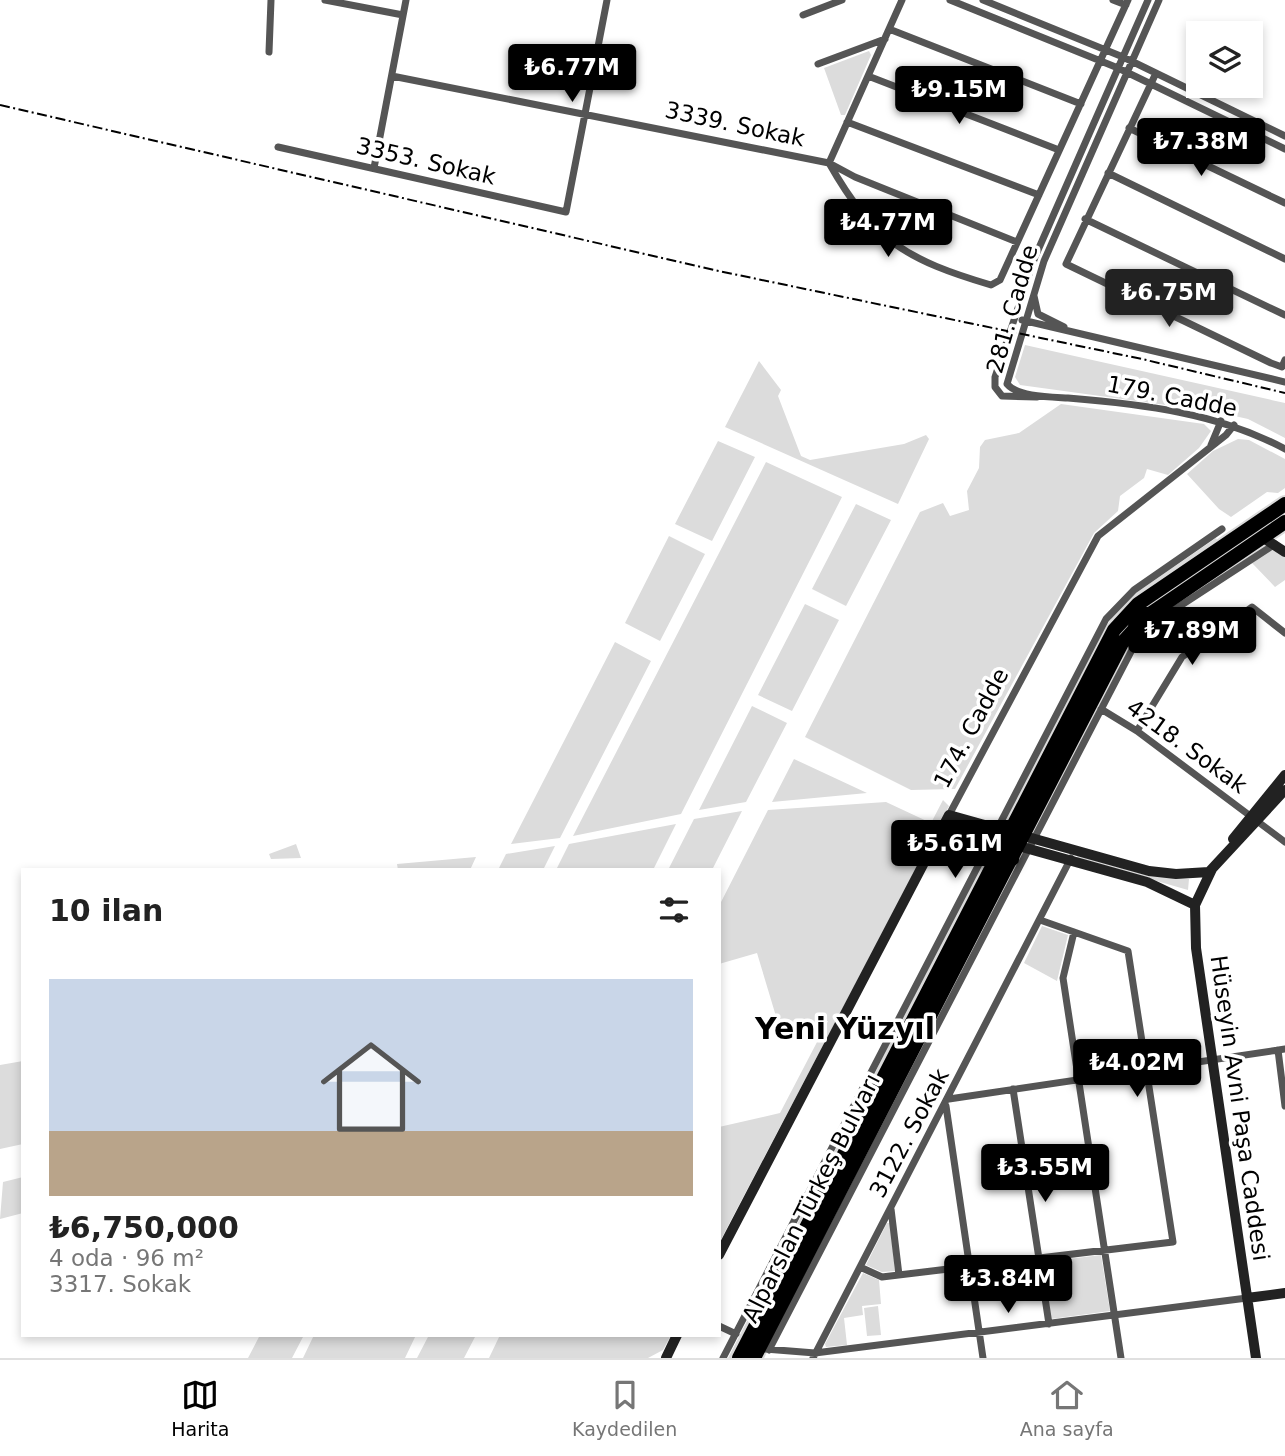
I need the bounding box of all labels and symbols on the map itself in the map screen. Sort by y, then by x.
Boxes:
pin: ₺6.77M [515,44,629,104]
pin: ₺9.15M [902,66,1016,126]
street label: 3339. Sokak [663,97,808,152]
pin: ₺7.38M [1144,118,1258,178]
street label: 3353. Sokak [354,132,499,190]
pin: ₺4.77M [831,200,945,259]
street label: 281. Cadde [981,242,1043,376]
pin: ₺6.75M [1112,270,1226,329]
street label: 179. Cadde [1105,371,1239,421]
pin: ₺7.89M [1135,608,1249,667]
street label: 174. Cadde [929,664,1013,792]
street label: 4218. Sokak [1122,694,1253,799]
pin: ₺5.61M [898,820,1012,880]
street label: Hüseyin Avni Paşa Caddesi [1206,954,1274,1262]
district label: Yeni Yüzyıl [754,1011,935,1046]
pin: ₺4.02M [1080,1040,1194,1099]
street label: 3122. Sokak [864,1064,954,1202]
street label: Alparslan Türkeş Bulvarı [737,1069,885,1327]
pin: ₺3.55M [988,1144,1102,1204]
pin: ₺3.84M [951,1256,1065,1315]

